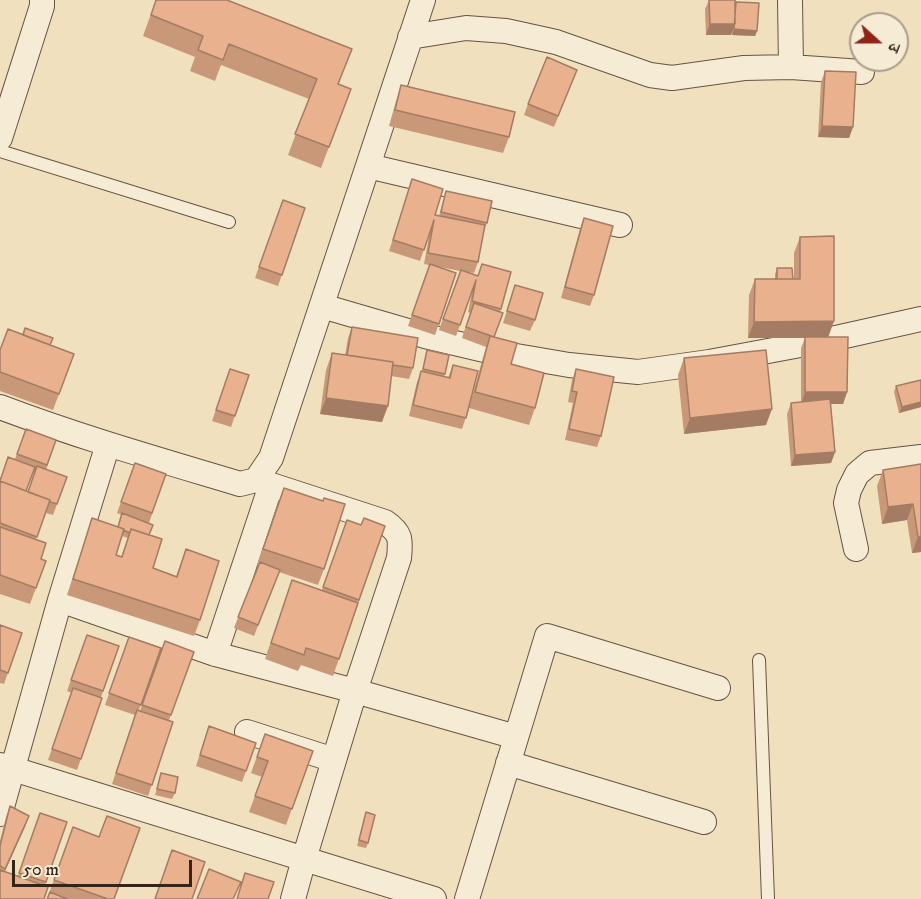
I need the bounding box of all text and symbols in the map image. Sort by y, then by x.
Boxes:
north arrow [849,12,909,72]
text: उ [883,40,905,55]
scale bar [15,848,195,886]
text: 50 m [23,859,59,881]

